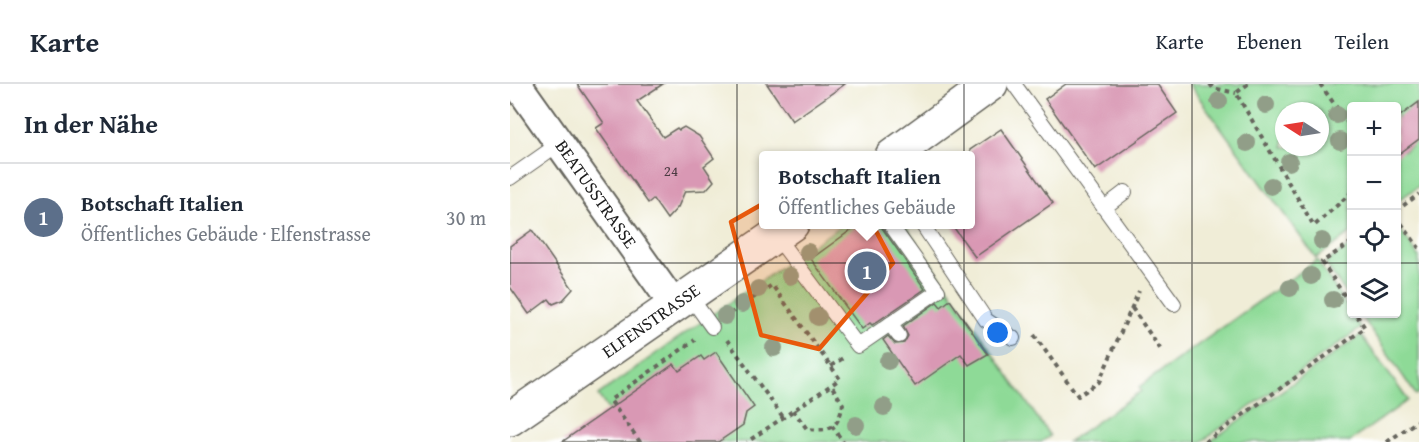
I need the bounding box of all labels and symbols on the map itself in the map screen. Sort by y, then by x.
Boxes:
north arrow [1275,102,1329,156]
street label: BEATUSSTRASSE [549,134,644,253]
house number: 24 [664,160,678,181]
pin: 1 [848,248,886,294]
street label: ELFENSTRASSE [596,277,705,364]
your location [983,318,1012,347]

